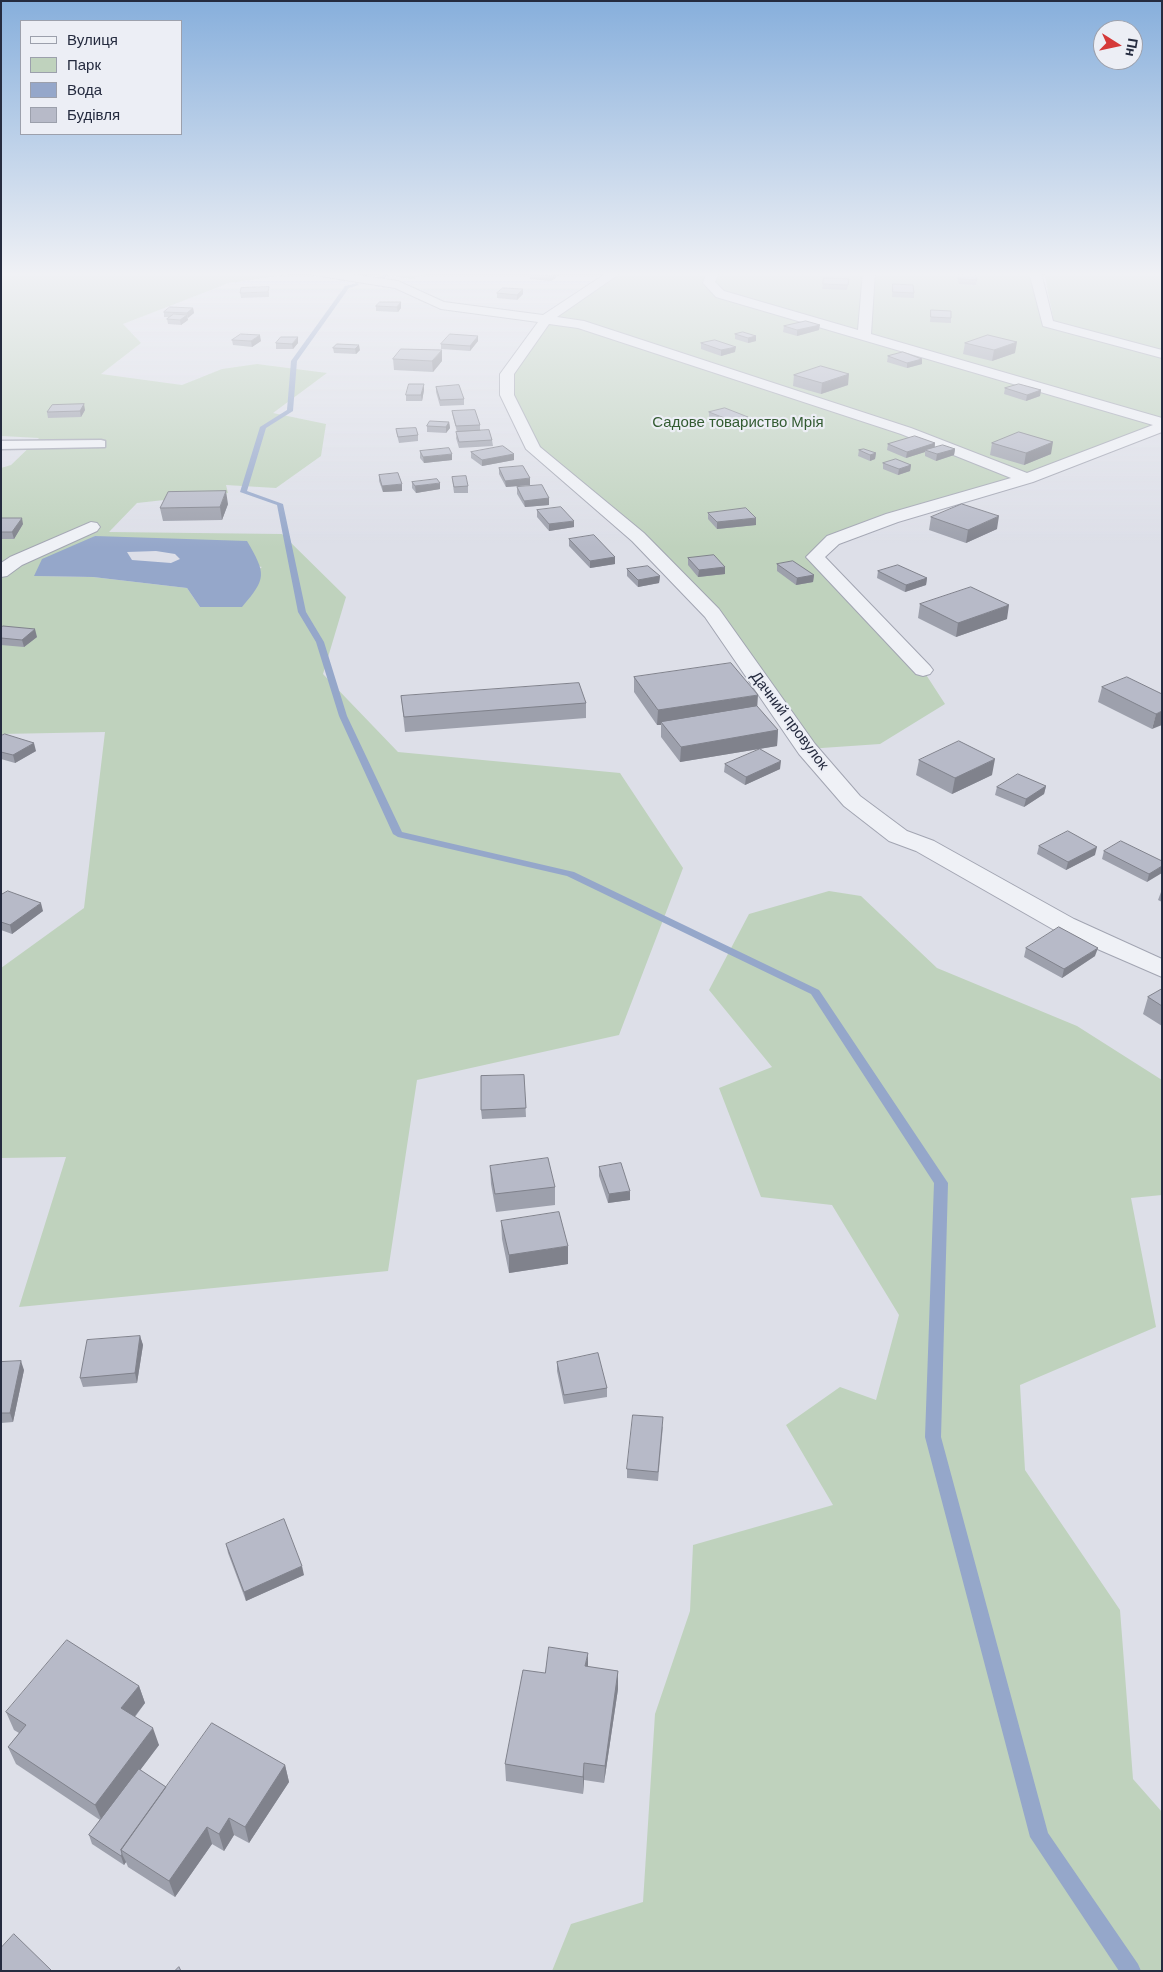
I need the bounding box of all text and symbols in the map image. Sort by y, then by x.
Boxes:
legend [20,20,182,135]
north arrow [1093,20,1143,70]
text: Вулиця [67,30,118,50]
text: Пн [1121,37,1142,58]
text: Парк [67,55,101,75]
text: Вода [67,80,102,100]
text: Будівля [67,105,120,125]
park label: Садове товариство Мрія [652,414,824,432]
street label: Дачний провулок [746,668,832,774]

